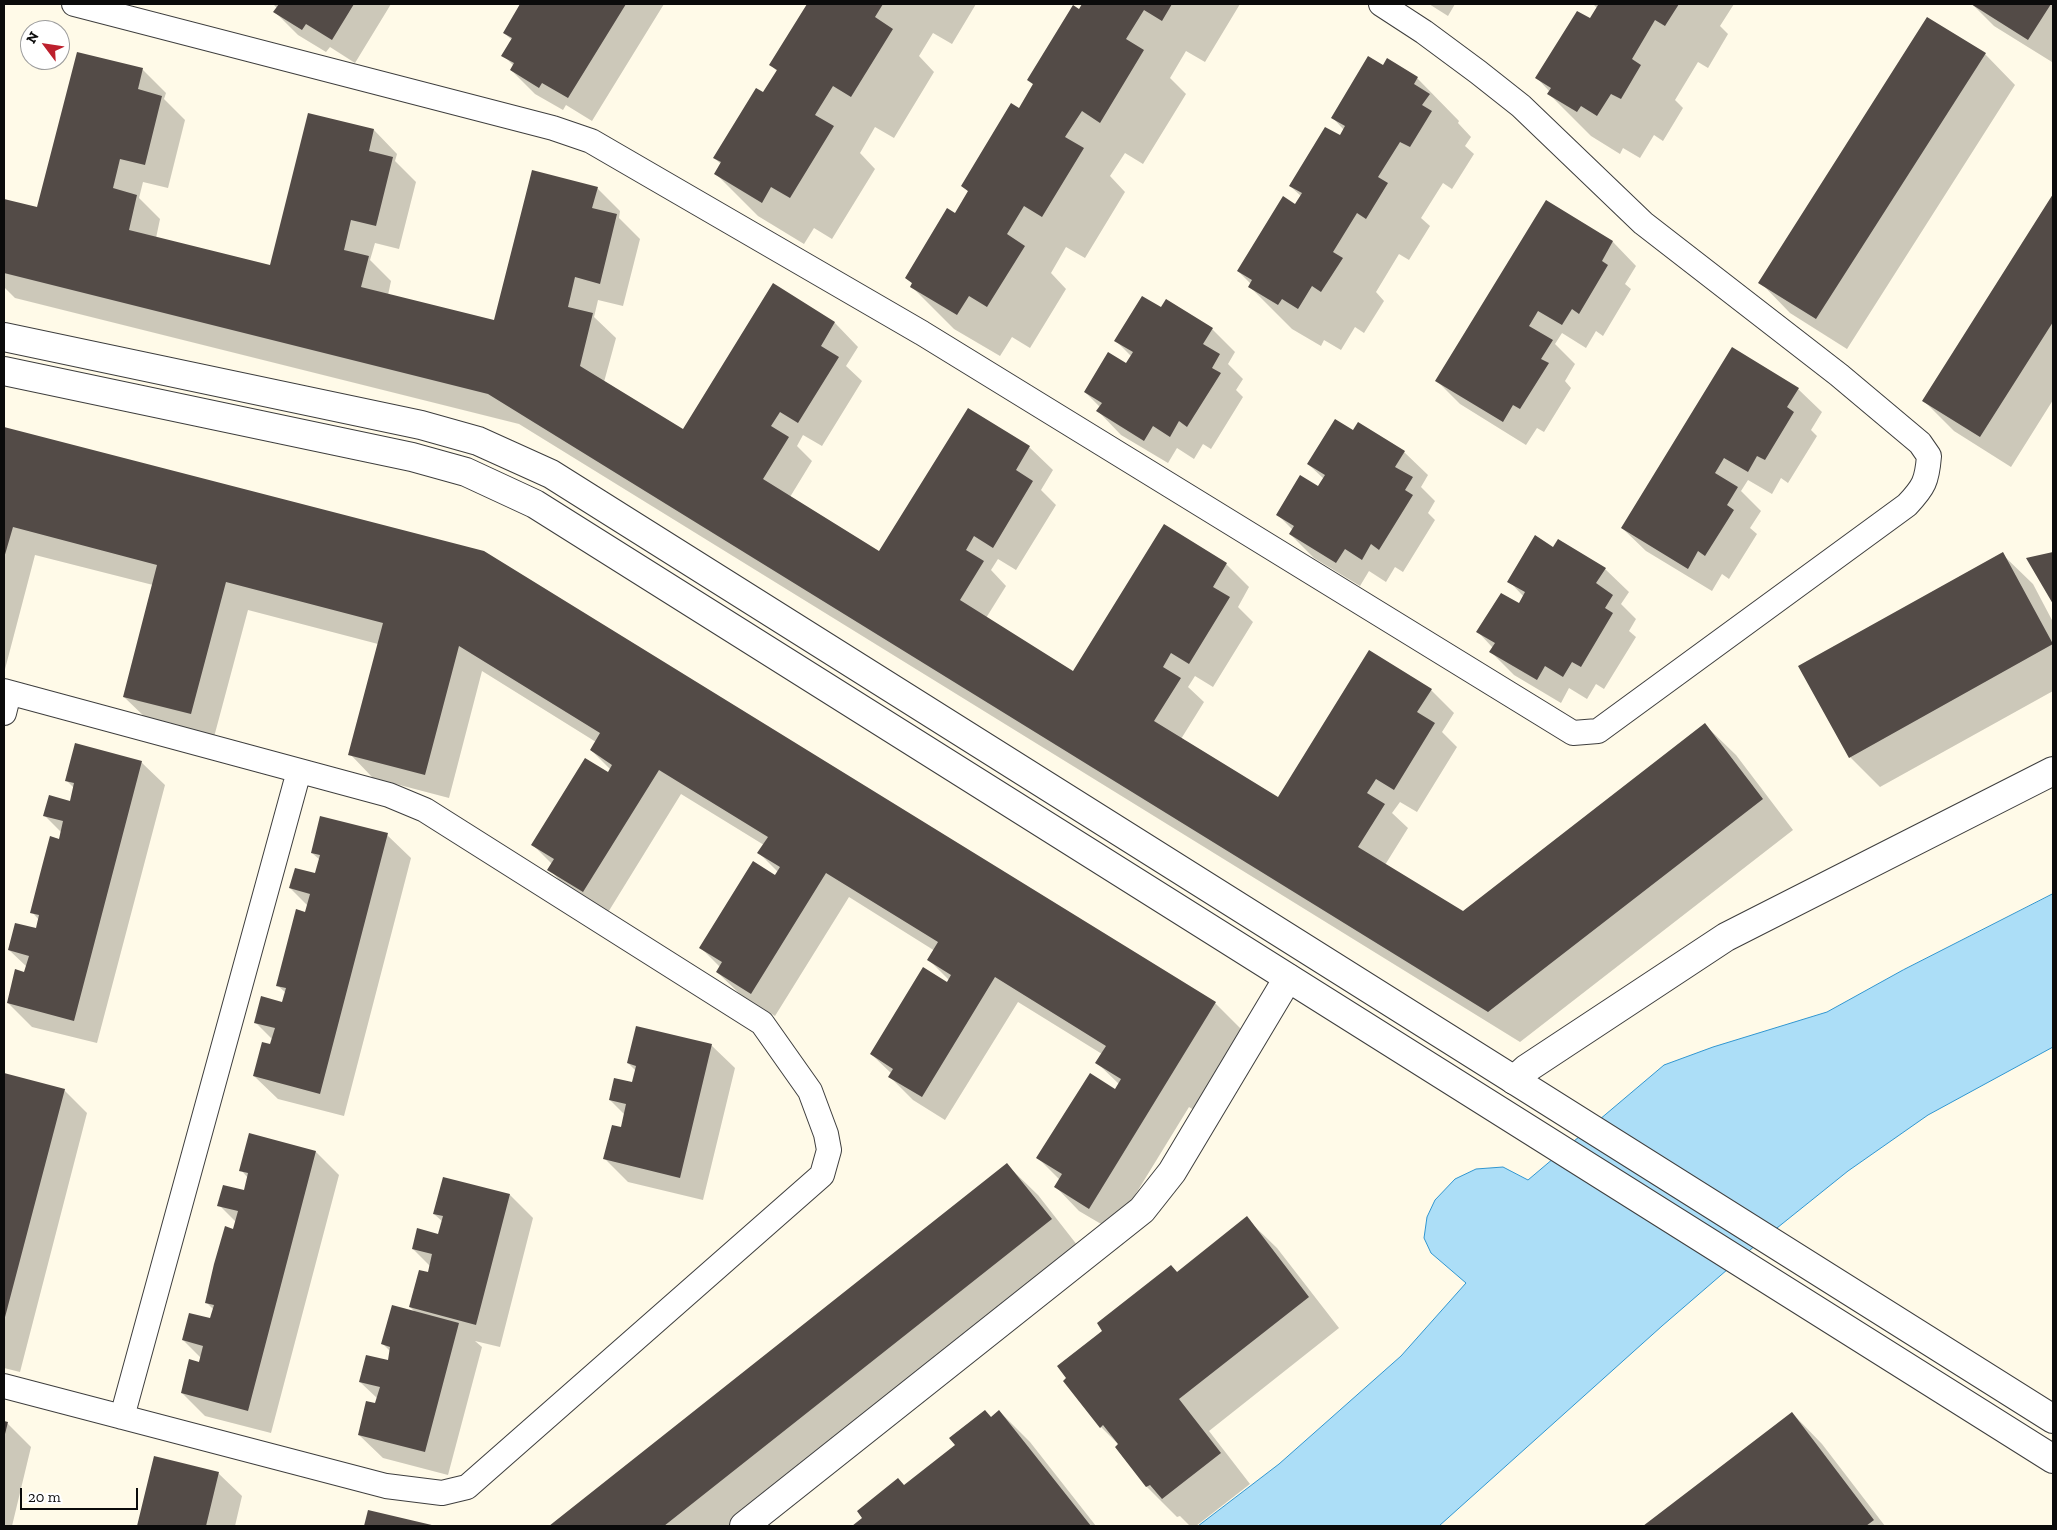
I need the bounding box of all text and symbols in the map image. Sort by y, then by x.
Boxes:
north arrow [20,20,70,70]
text: N [23,29,43,46]
scale bar [22,1478,140,1510]
text: 20 m [28,1488,61,1506]

